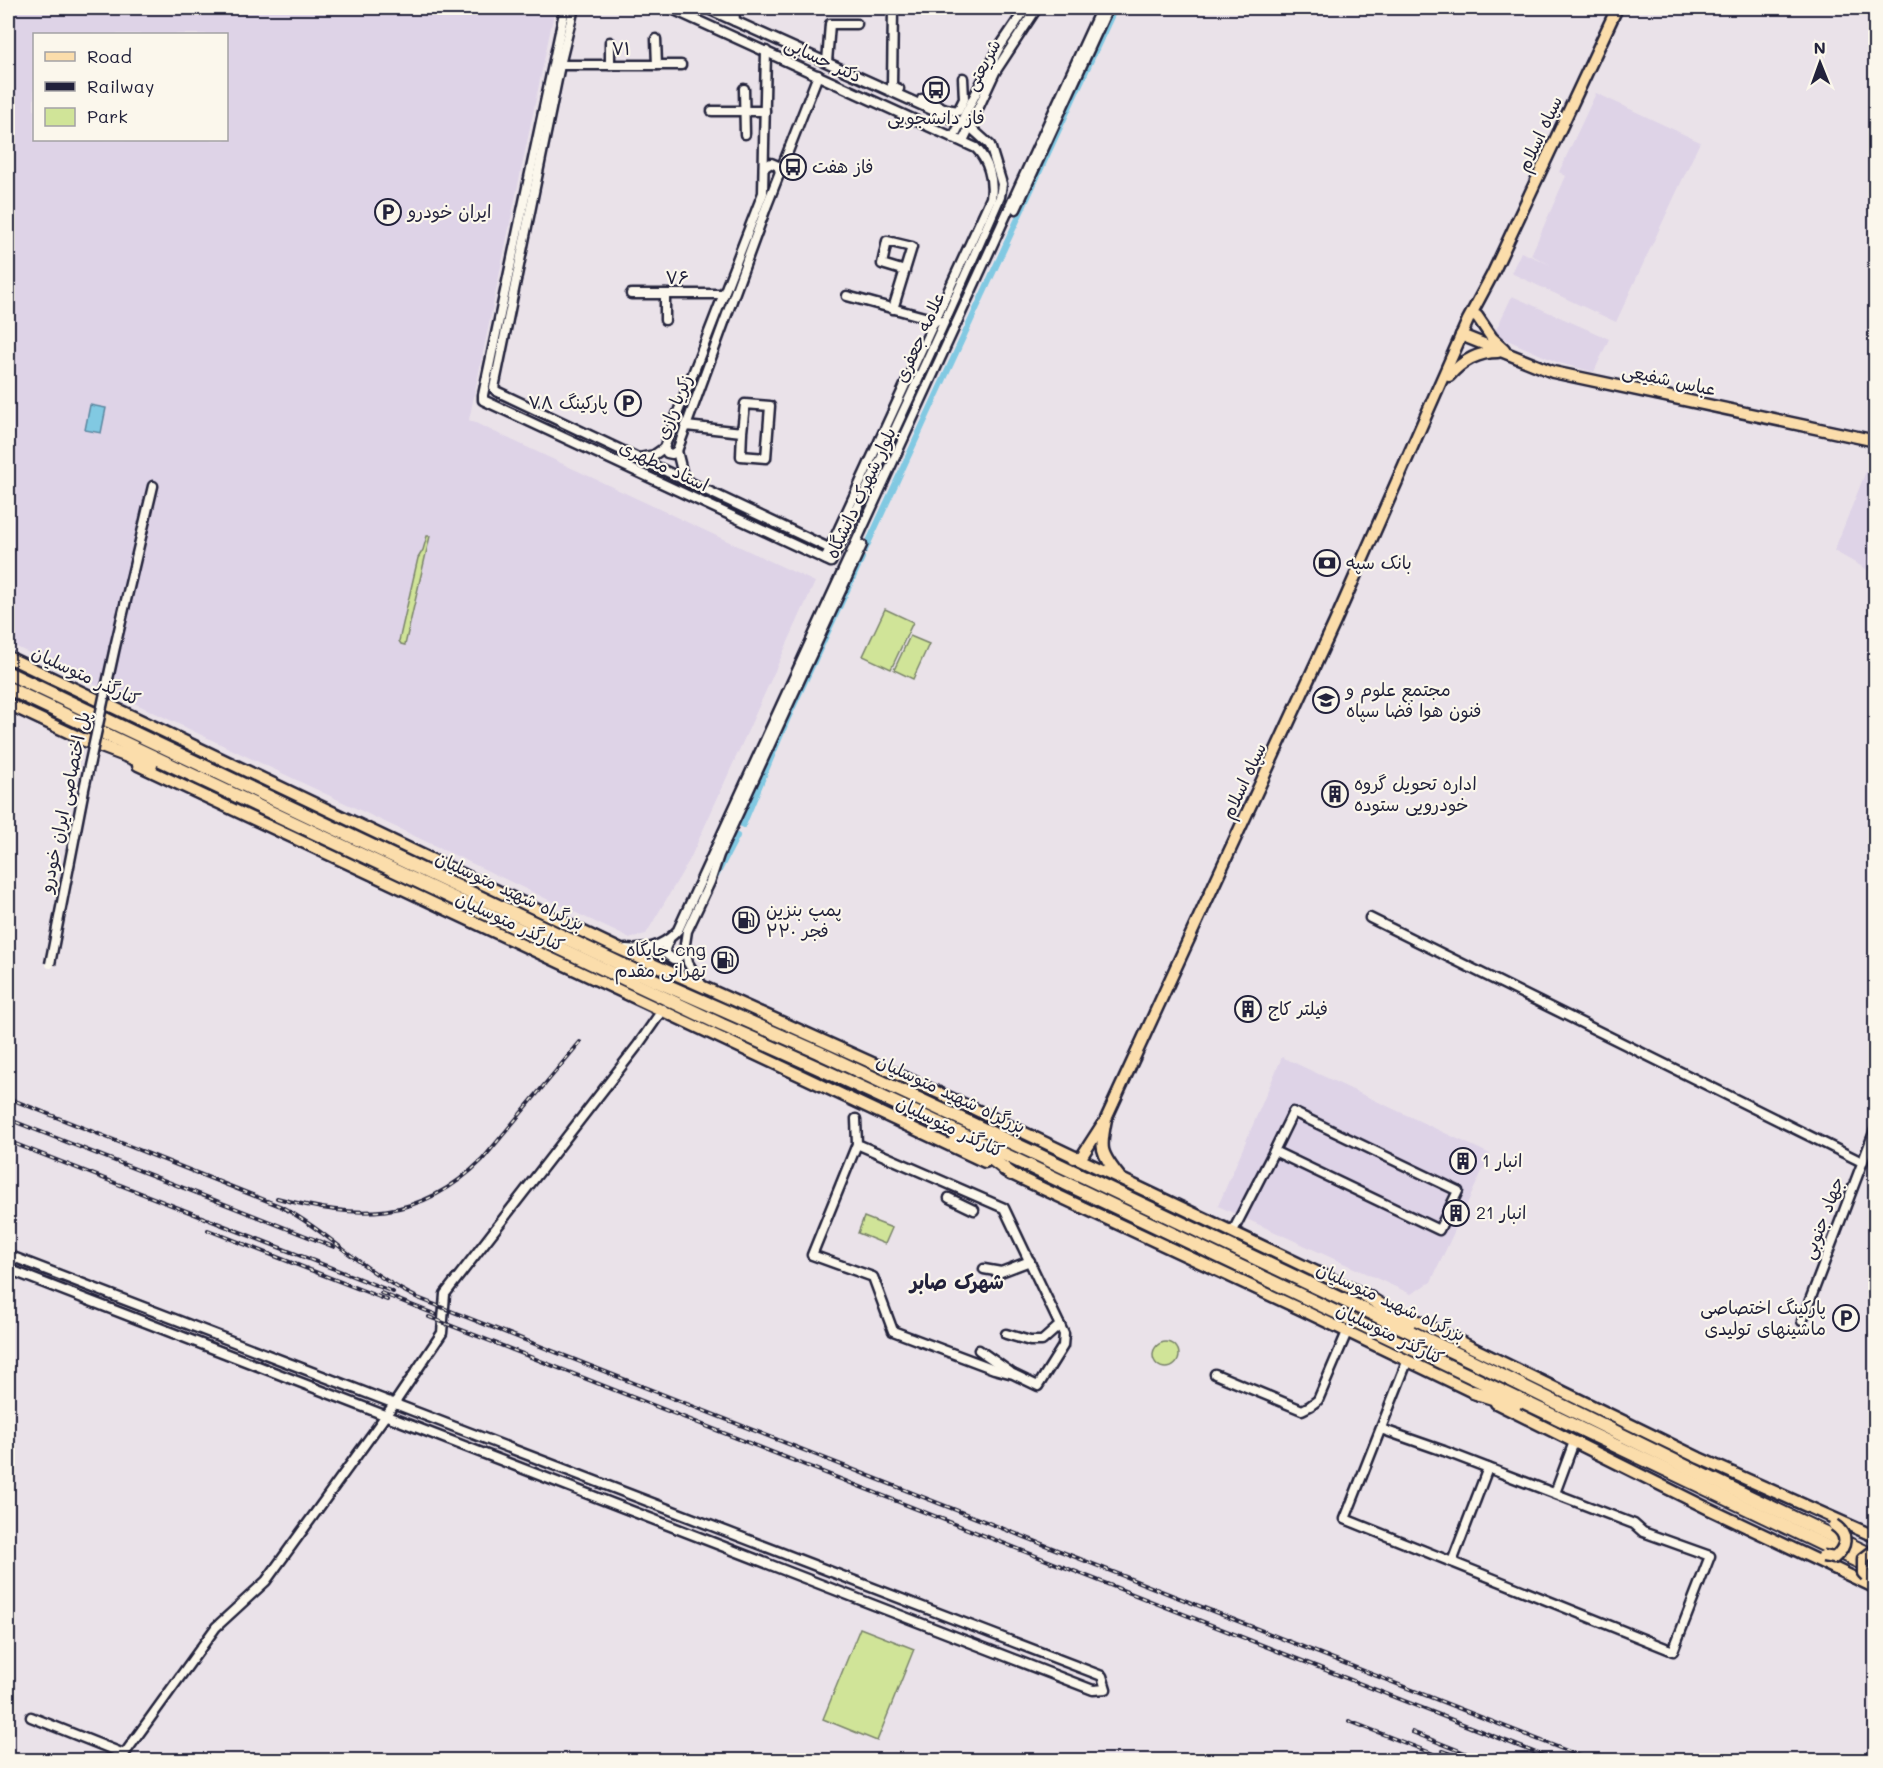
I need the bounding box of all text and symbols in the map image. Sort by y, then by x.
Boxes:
street label: دکتر حسابی [781,31,866,87]
legend [33,33,228,141]
north arrow [1790,33,1850,93]
street label: شریعتی [959,34,1006,95]
street label: ۷۱ [611,36,631,60]
text: N [1813,37,1826,58]
text: Road [87,44,132,68]
text: Railway [87,74,154,98]
bus stop icon: فاز دانشجویی [921,75,951,105]
street label: سپاه اسلام [1511,92,1570,177]
text: Park [87,104,128,128]
place label: فاز دانشجویی [887,105,985,129]
bus stop icon: فاز هفت [778,152,808,182]
place label: فاز هفت [812,154,873,178]
parking icon: ایران خودرو [373,197,403,227]
place label: ایران خودرو [406,199,491,223]
street label: ۷۶ [665,265,689,289]
street label: علامه جعفری [888,287,950,386]
street label: عباس شفیعی [1620,357,1718,401]
street label: زکریا رازی [649,370,697,443]
parking icon: پارکینگ ۷۸ [613,388,643,418]
place label: پارکینگ ۷۸ [528,390,608,415]
street label: بلوار شهرک دانشگاه [819,423,901,562]
street label: استاد مطهری [616,434,713,496]
bank icon: بانک سپه [1312,548,1342,578]
place label: بانک سپه [1346,550,1412,575]
street label: کنارگذر متوسلیان [28,639,145,711]
place label: مجتمع علوم و فنون هوا فضا سپاه [1344,677,1481,723]
school or university icon: مجتمع علوم و فنون هوا فضا سپاه [1311,685,1341,715]
street label: پل اختصاصی ایران خودرو [33,709,96,897]
street label: سپاه اسلام [1215,739,1274,824]
place label: اداره تحویل گروه خودرویی ستوده [1354,771,1477,816]
building icon: اداره تحویل گروه خودرویی ستوده [1320,779,1350,809]
street label: بزرگراه شهید متوسلیان [432,845,589,935]
street label: کنارگذر متوسلیان [452,885,569,957]
place label: پمپ بنزین ۲۲۰ فجر [766,897,842,942]
fuel station icon: پمپ بنزین ۲۲۰ فجر [731,905,761,935]
place label: جایگاه cng تهرانی مقدم [614,937,707,985]
fuel station icon: جایگاه cng تهرانی مقدم [710,945,740,975]
building icon: فیلتر کاج [1233,994,1263,1024]
place label: فیلتر کاج [1268,996,1328,1021]
street label: بزرگراه شهید متوسلیان [873,1048,1030,1138]
street label: کنارگذر متوسلیان [893,1090,1009,1163]
building icon: انبار 1 [1448,1146,1478,1176]
place label: انبار 1 [1482,1148,1522,1172]
street label: جهاد جنوبی [1795,1173,1850,1263]
building icon: انبار 21 [1441,1198,1471,1228]
place label: انبار 21 [1476,1200,1526,1224]
street label: بزرگراه شهید متوسلیان [1313,1256,1470,1346]
district label: شهرک صابر [908,1268,1004,1295]
place label: پارکینگ اختصاصی ماشینهای تولیدی [1700,1295,1826,1340]
street label: کنارگذر متوسلیان [1333,1297,1449,1370]
parking icon: پارکینگ اختصاصی ماشینهای تولیدی [1831,1303,1861,1333]

